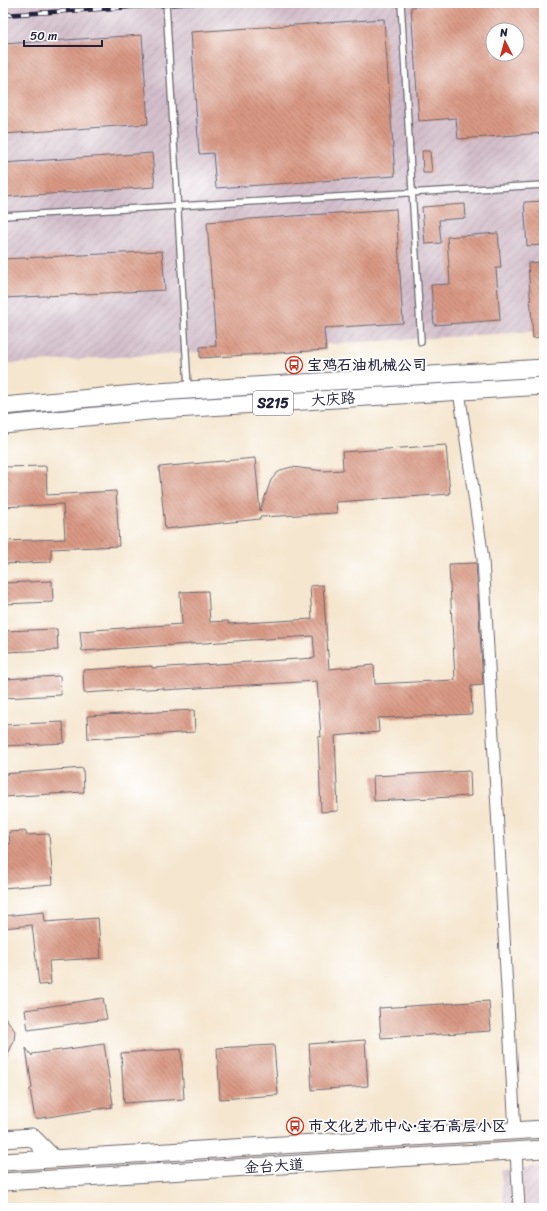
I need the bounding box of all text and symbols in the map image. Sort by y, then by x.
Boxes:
scale bar [24,22,102,48]
north arrow [485,22,525,62]
text: N [498,23,509,43]
text: 50 m [30,25,57,47]
place label: 宝鸡石油机械公司 [307,352,427,378]
bus stop icon: 宝鸡石油机械公司 [284,355,304,375]
street label: 大庆路 [310,384,356,414]
road number: S215 [253,391,293,415]
place label: 市文化艺术中心·宝石高层小区 [308,1113,507,1139]
bus stop icon: 市文化艺术中心·宝石高层小区 [285,1116,305,1136]
street label: 金台大道 [243,1151,305,1181]

